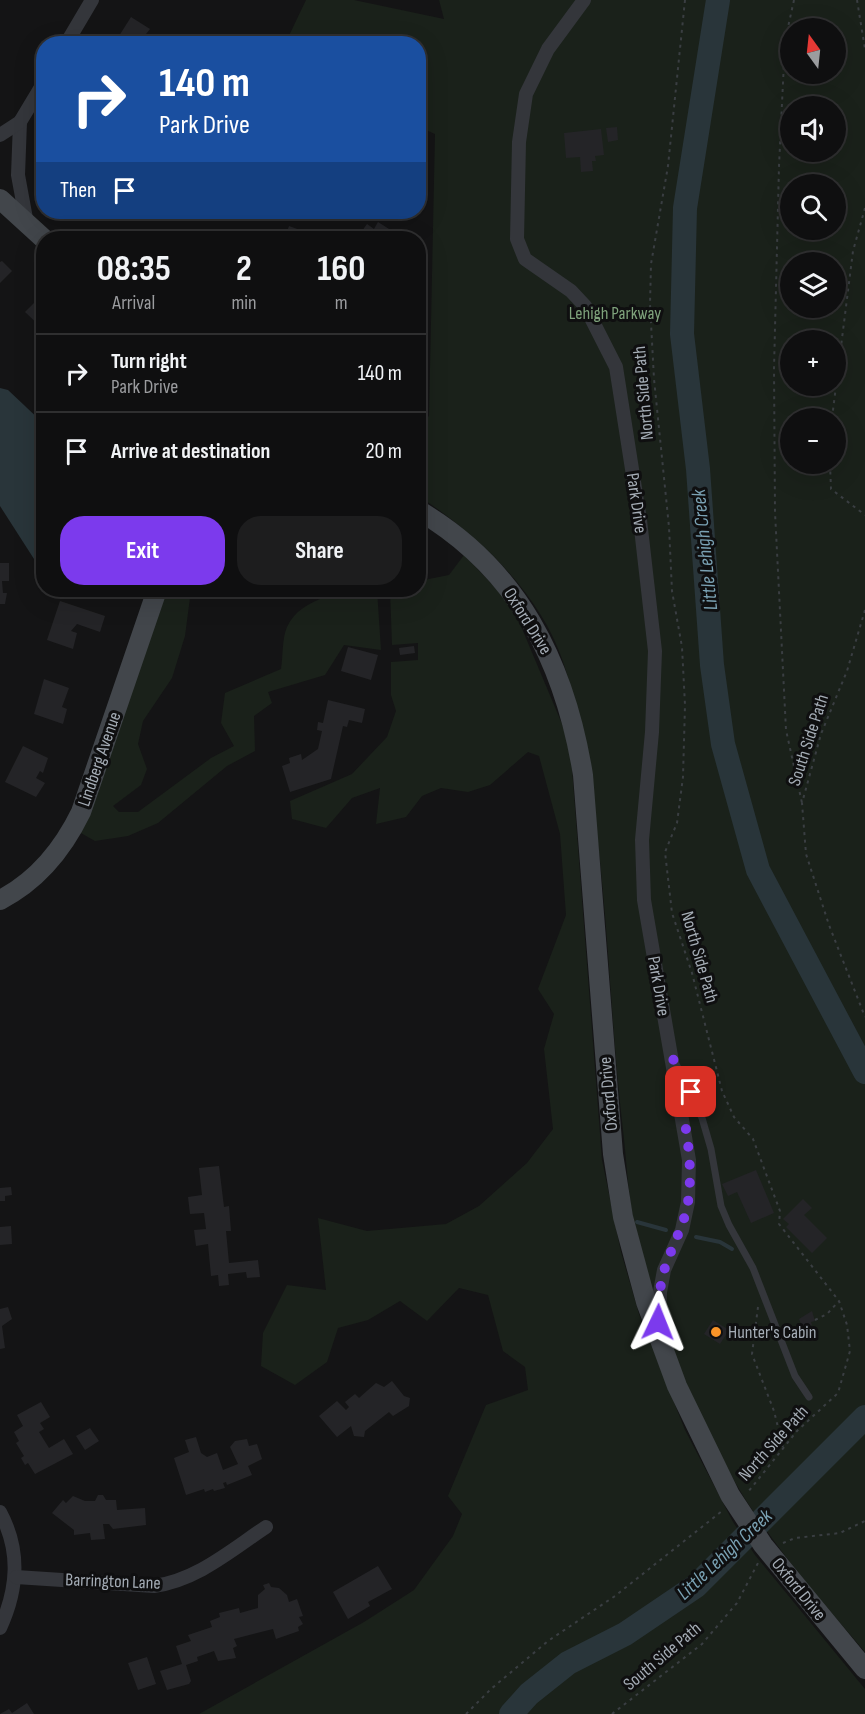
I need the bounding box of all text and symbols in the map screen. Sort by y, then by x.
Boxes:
north arrow [780,18,846,84]
map controls [780,18,846,474]
text: 140 m [159,58,250,109]
icon: right [60,60,138,138]
button: sound [780,96,846,162]
text: Park Drive [159,109,250,141]
icon: arrive [108,174,141,207]
button: search [780,174,846,240]
text: Then [60,177,96,204]
text: 08:35 [97,248,171,291]
text: 2 [236,248,252,291]
text: 160 [317,248,365,291]
button: layers [780,252,846,318]
text: Arrival [112,291,155,315]
text: min [231,291,257,315]
text: m [335,291,348,315]
park label: Lehigh Parkway [569,303,661,324]
button: + [780,330,846,396]
street label: North Side Path [629,345,658,441]
text: Turn right [111,348,187,375]
icon: right [60,357,93,390]
text: 140 m [358,360,402,387]
text: Park Drive [111,375,178,399]
button: − [780,408,846,474]
icon: arrive [60,435,93,468]
text: Arrive at destination [111,438,270,465]
text: 20 m [366,438,402,465]
street label: Park Drive [622,472,651,535]
water label: Little Lehigh Creek [687,488,723,612]
button: Exit [60,516,225,585]
button: Share [237,516,402,585]
street label: Oxford Drive [499,584,556,658]
street label: South Side Path [784,692,833,789]
street label: Lindberg Avenue [73,709,125,809]
street label: North Side Path [676,909,723,1005]
street label: Park Drive [643,954,674,1018]
street label: Oxford Drive [595,1056,622,1132]
pin [665,1066,716,1117]
icon: arrive [674,1075,707,1108]
position arrow [626,1290,690,1354]
place label: Hunter's Cabin [728,1322,816,1343]
marker: Hunter's Cabin [709,1325,723,1339]
street label: North Side Path [734,1401,813,1485]
water label: Little Lehigh Creek [672,1504,778,1605]
street label: Oxford Drive [767,1554,830,1625]
street label: Barrington Lane [65,1569,161,1594]
street label: South Side Path [619,1618,705,1695]

